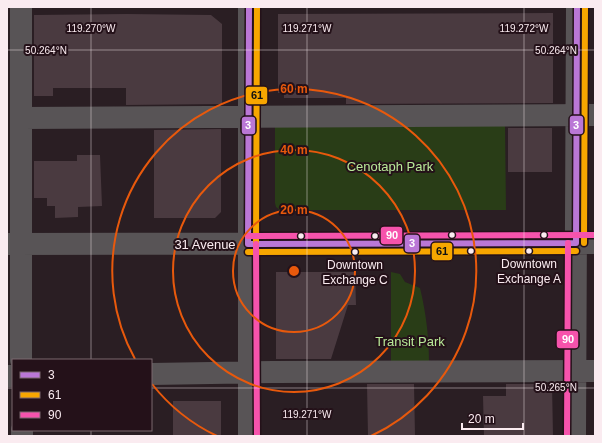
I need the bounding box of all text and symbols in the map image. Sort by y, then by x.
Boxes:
text: 119.270°W [67,23,116,34]
text: 119.271°W [283,23,332,34]
text: 119.272°W [500,23,549,34]
text: 50.264°N [25,45,67,56]
text: 50.264°N [535,45,577,56]
text: 60 m [280,82,308,96]
line badge: 61 [245,86,268,105]
text: 61 [251,89,263,101]
line badge: 3 [569,115,584,135]
line badge: 3 [241,116,256,135]
text: 3 [245,119,251,131]
text: 3 [573,119,579,131]
text: 40 m [280,143,308,157]
park label: Cenotaph Park [347,159,434,174]
text: 20 m [280,203,308,217]
line badge: 90 [380,226,403,245]
text: 90 [386,229,398,241]
unlabelled marker [447,230,457,240]
unlabelled marker [539,230,549,240]
unlabelled marker [296,231,306,241]
unlabelled marker [370,231,380,241]
line badge: 3 [404,234,420,253]
street label: 31 Avenue [174,237,236,252]
text: 3 [409,237,415,249]
line badge: 61 [431,242,453,261]
text: 61 [436,245,448,257]
unlabelled marker [466,246,476,256]
marker: Downtown Exchange A [524,246,534,256]
marker: Downtown Exchange C [350,247,360,257]
place label: Downtown Exchange A [497,257,561,286]
place label: Downtown Exchange C [322,258,388,287]
centre of rings [287,264,301,278]
line badge: 90 [556,330,579,349]
text: 90 [562,333,574,345]
park label: Transit Park [375,334,445,349]
legend [12,359,152,431]
text: 3 [48,368,55,382]
text: 50.265°N [535,382,577,393]
text: 61 [48,388,62,402]
scale bar [462,405,523,431]
text: 90 [48,408,62,422]
text: 119.271°W [283,409,332,420]
text: 20 m [468,412,495,426]

